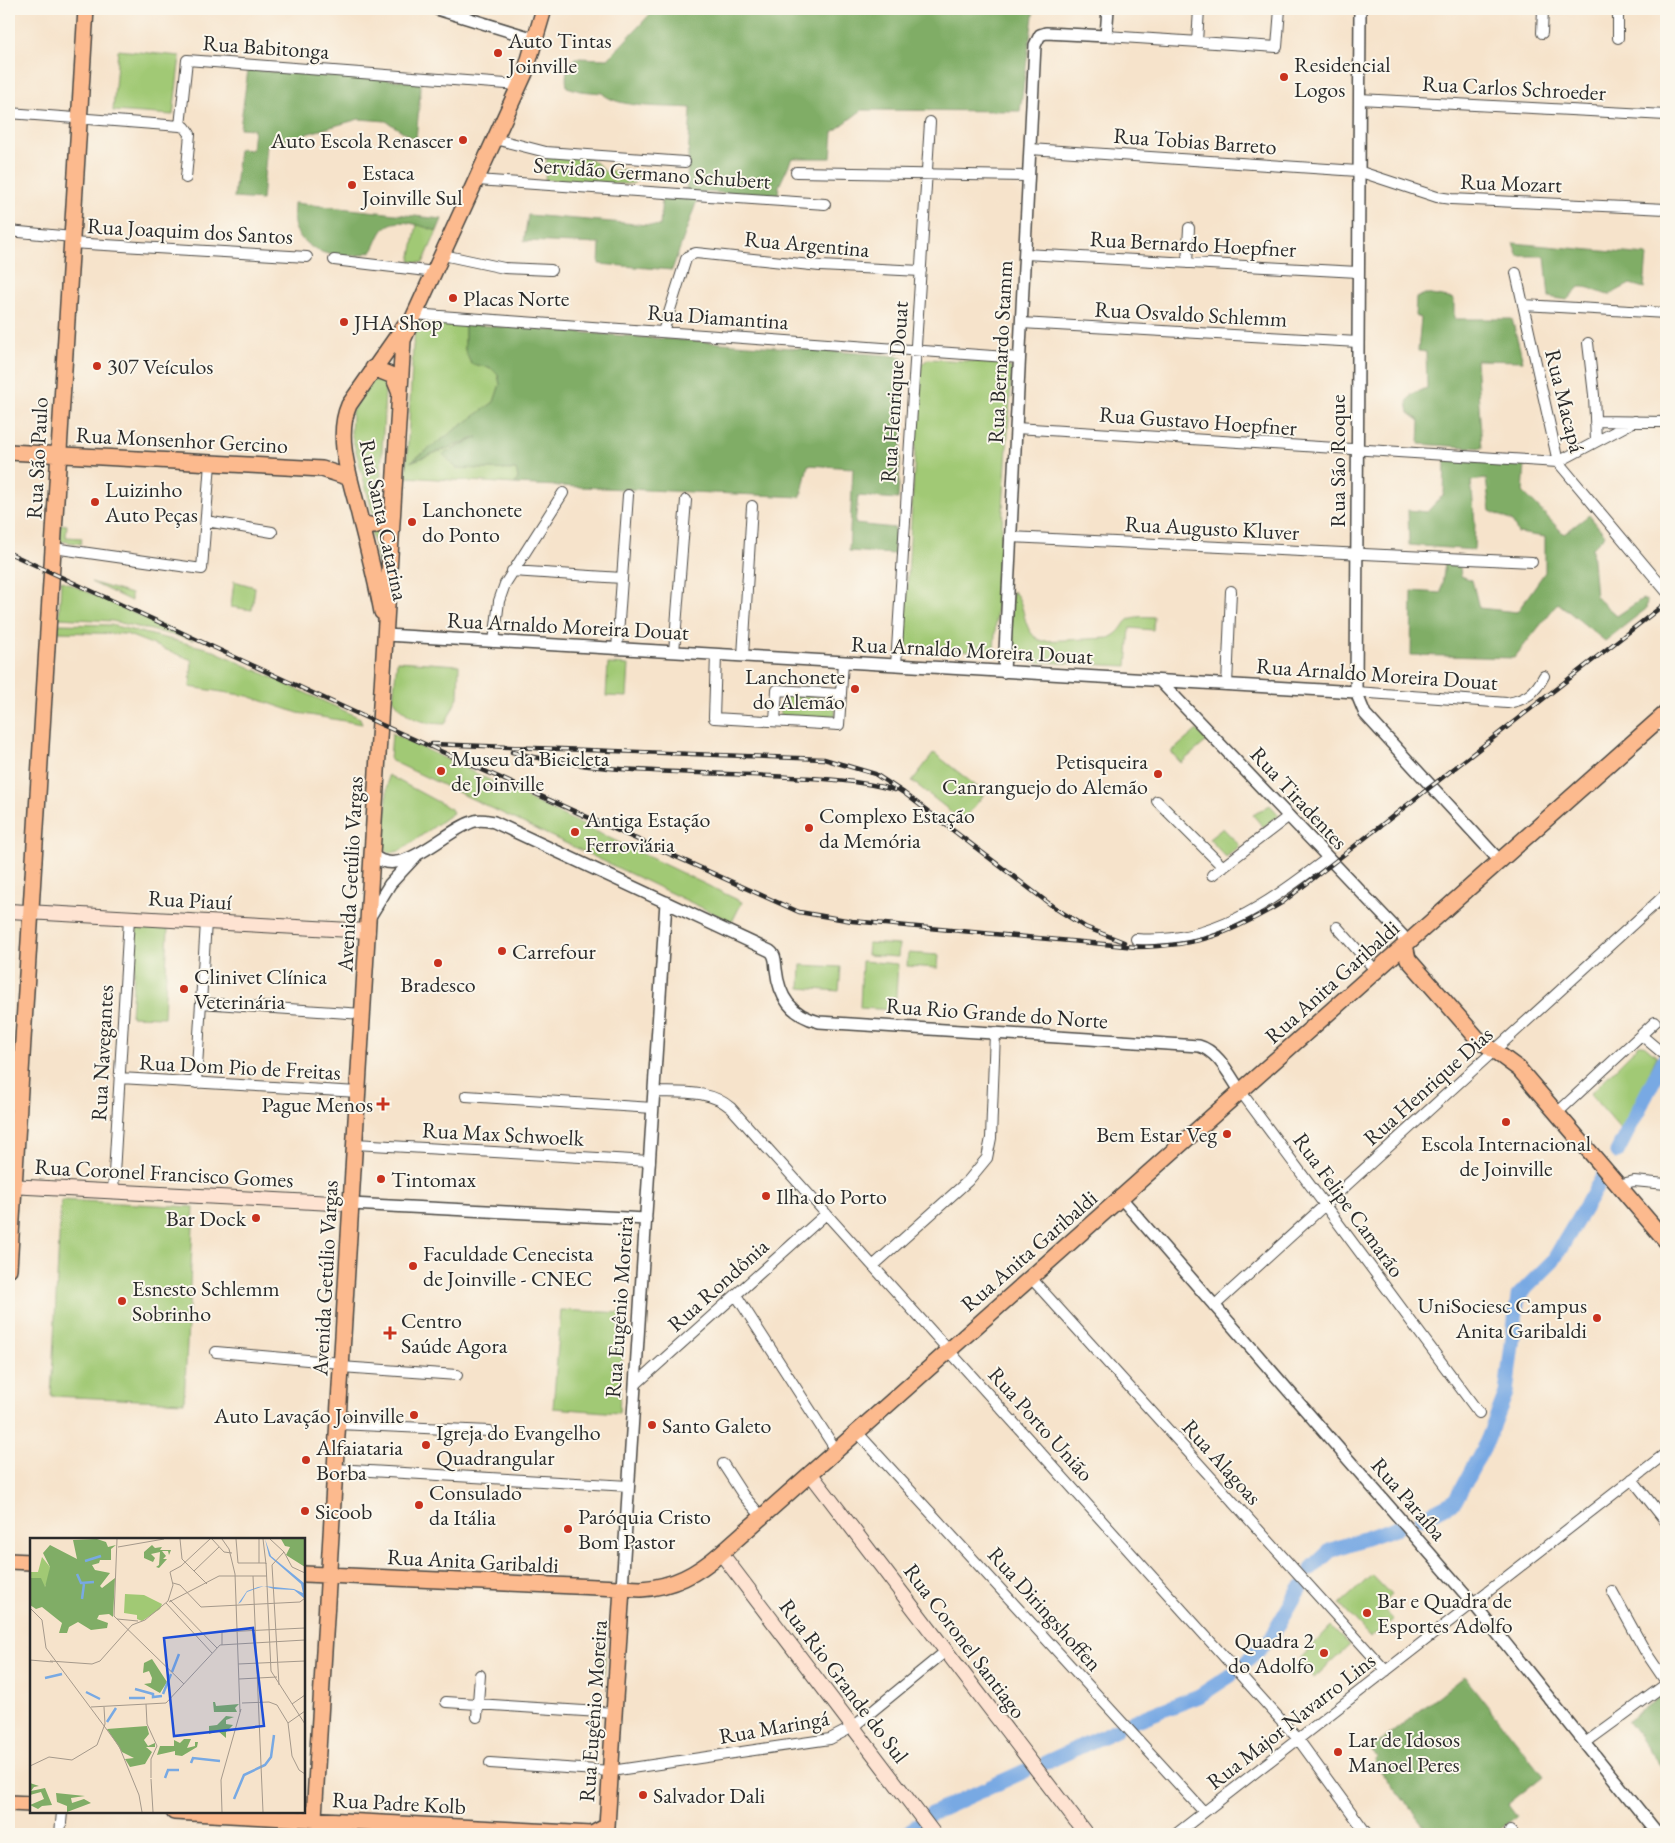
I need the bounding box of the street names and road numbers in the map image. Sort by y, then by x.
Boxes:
street label: Rua Babitonga [202,28,330,66]
street label: Rua Carlos Schroeder [1421,69,1607,107]
street label: Rua Tobias Barreto [1112,121,1278,161]
street label: Servidão Germano Schubert [533,150,772,196]
street label: Rua Mozart [1460,167,1562,199]
street label: Rua Joaquim dos Santos [86,211,294,251]
street label: Rua Argentina [743,224,871,264]
street label: Rua Bernardo Hoepfner [1089,224,1298,264]
street label: Rua Bernardo Stamm [981,260,1019,444]
street label: Rua Osvaldo Schlemm [1094,294,1288,334]
street label: Rua Diamantina [646,298,790,336]
street label: Rua Henrique Douat [873,300,915,484]
street label: Rua Macapá [1538,346,1592,456]
street label: Rua São Roque [1323,394,1352,528]
street label: Rua São Paulo [19,396,55,520]
street label: Rua Gustavo Hoepfner [1098,400,1298,442]
street label: Rua Monsenhor Gercino [75,420,289,460]
street label: Rua Santa Catarina [353,437,415,604]
street label: Rua Augusto Kluver [1124,509,1301,547]
street label: Rua Arnaldo Moreira Douat [446,605,690,647]
street label: Rua Arnaldo Moreira Douat [850,629,1094,671]
street label: Rua Arnaldo Moreira Douat [1255,651,1499,697]
street label: Rua Tiradentes [1244,740,1354,856]
street label: Avenida Getúlio Vargas [330,775,370,974]
street label: Rua Piauí [147,883,233,917]
street label: Rua Anita Garibaldi [1258,914,1406,1050]
street label: Rua Navegantes [84,984,120,1122]
street label: Rua Rio Grande do Norte [885,991,1109,1035]
street label: Rua Henrique Dias [1357,1020,1499,1152]
street label: Rua Dom Pio de Freitas [138,1047,342,1087]
street label: Rua Max Schwoelk [421,1115,585,1153]
street label: Rua Felipe Camarão [1287,1127,1411,1283]
street label: Rua Coronel Francisco Gomes [34,1152,294,1194]
street label: Avenida Getúlio Vargas [305,1179,345,1378]
street label: Rua Anita Garibaldi [955,1184,1103,1318]
street label: Rua Eugênio Moreira [598,1215,640,1399]
street label: Rua Rondônia [661,1232,775,1338]
street label: Rua Porto União [982,1360,1100,1488]
street label: Rua Alagoas [1176,1413,1268,1511]
street label: Rua Paraíba [1365,1451,1453,1547]
street label: Rua Diringshoffen [981,1541,1109,1678]
street label: Rua Anita Garibaldi [386,1542,560,1580]
street label: Rua Coronel Santiago [897,1558,1033,1725]
street label: Rua Rio Grande do Sul [773,1593,915,1769]
street label: Rua Eugênio Moreira [572,1619,614,1803]
street label: Rua Major Navarro Lins [1201,1646,1381,1796]
street label: Rua Maringá [717,1703,832,1751]
street label: Rua Padre Kolb [331,1785,467,1821]

